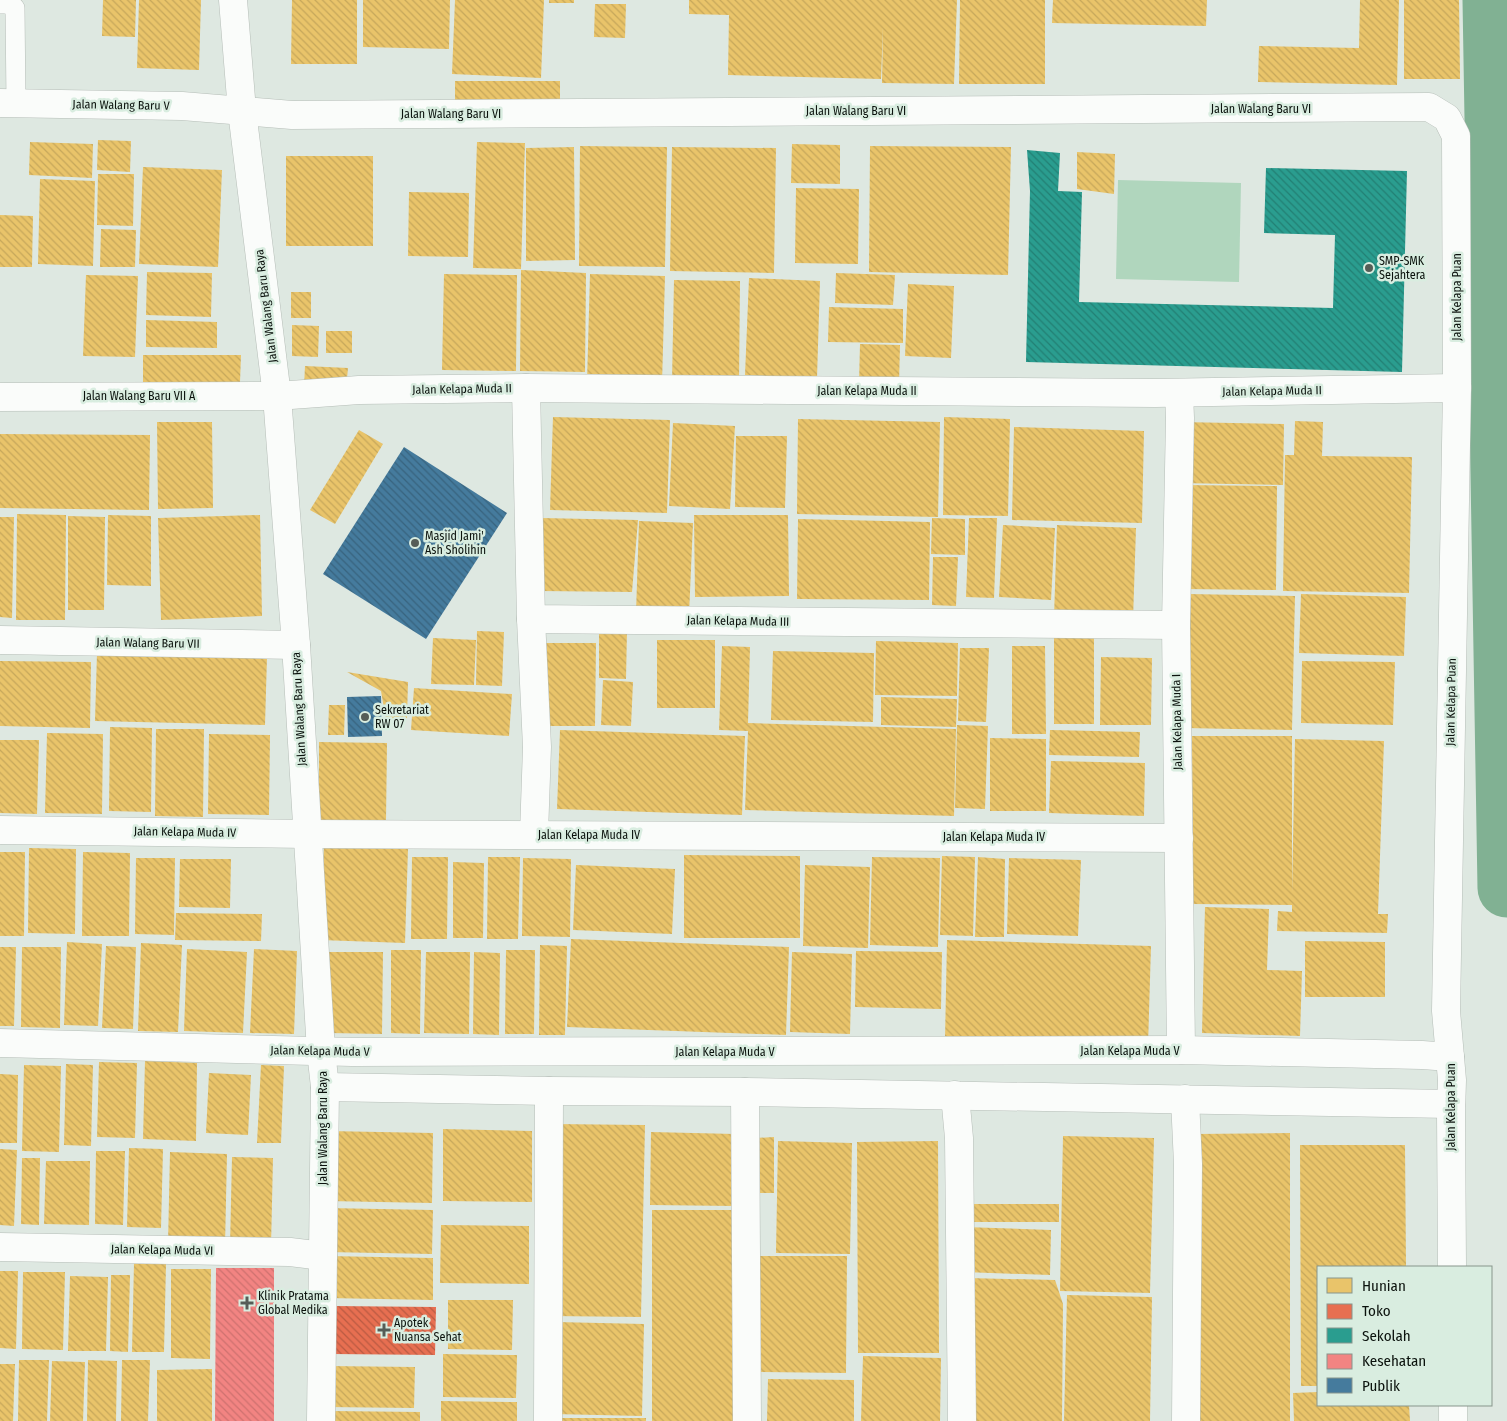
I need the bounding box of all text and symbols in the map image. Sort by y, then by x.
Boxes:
street label: Jalan Walang Baru V [72,97,171,113]
street label: Jalan Walang Baru VI [1211,102,1311,116]
street label: Jalan Walang Baru VI [806,104,906,118]
street label: Jalan Walang Baru VI [401,107,501,121]
street label: Jalan Walang Baru Raya [252,248,280,364]
street label: Jalan Kelapa Puan [1450,253,1464,341]
place label: SMP-SMK Sejahtera [1379,254,1426,282]
marker: SMP-SMK Sejahtera [1363,262,1375,274]
street label: Jalan Kelapa Muda II [412,381,512,397]
street label: Jalan Kelapa Muda II [1222,383,1322,399]
street label: Jalan Kelapa Muda II [817,384,917,398]
street label: Jalan Walang Baru VII A [83,389,196,403]
place label: Masjid Jami' Ash Sholihin [425,529,486,557]
marker: Masjid Jami' Ash Sholihin [409,537,421,549]
street label: Jalan Kelapa Muda III [687,613,789,629]
street label: Jalan Walang Baru VII [96,635,200,651]
street label: Jalan Walang Baru Raya [289,651,309,766]
street label: Jalan Kelapa Puan [1443,658,1459,746]
street label: Jalan Kelapa Muda I [1169,674,1185,770]
place label: Sekretariat RW 07 [375,703,429,731]
marker: Sekretariat RW 07 [359,711,371,723]
street label: Jalan Kelapa Muda IV [134,824,237,840]
street label: Jalan Kelapa Muda IV [538,828,641,842]
street label: Jalan Kelapa Muda IV [943,830,1046,844]
street label: Jalan Kelapa Muda V [270,1043,371,1059]
street label: Jalan Kelapa Muda V [1080,1044,1181,1058]
street label: Jalan Kelapa Muda V [675,1045,776,1059]
street label: Jalan Kelapa Puan [1444,1063,1458,1151]
street label: Jalan Walang Baru Raya [316,1071,330,1185]
street label: Jalan Kelapa Muda VI [111,1242,213,1258]
legend [1317,1266,1492,1406]
text: Hunian [1362,1277,1406,1295]
place label: Klinik Pratama Global Medika [258,1289,329,1317]
marker: Klinik Pratama Global Medika [240,1296,254,1310]
text: Toko [1362,1302,1391,1320]
place label: Apotek Nuansa Sehat [394,1316,462,1344]
marker: Apotek Nuansa Sehat [378,1324,390,1336]
text: Sekolah [1362,1327,1411,1345]
text: Kesehatan [1362,1352,1426,1370]
text: Publik [1362,1377,1400,1395]

